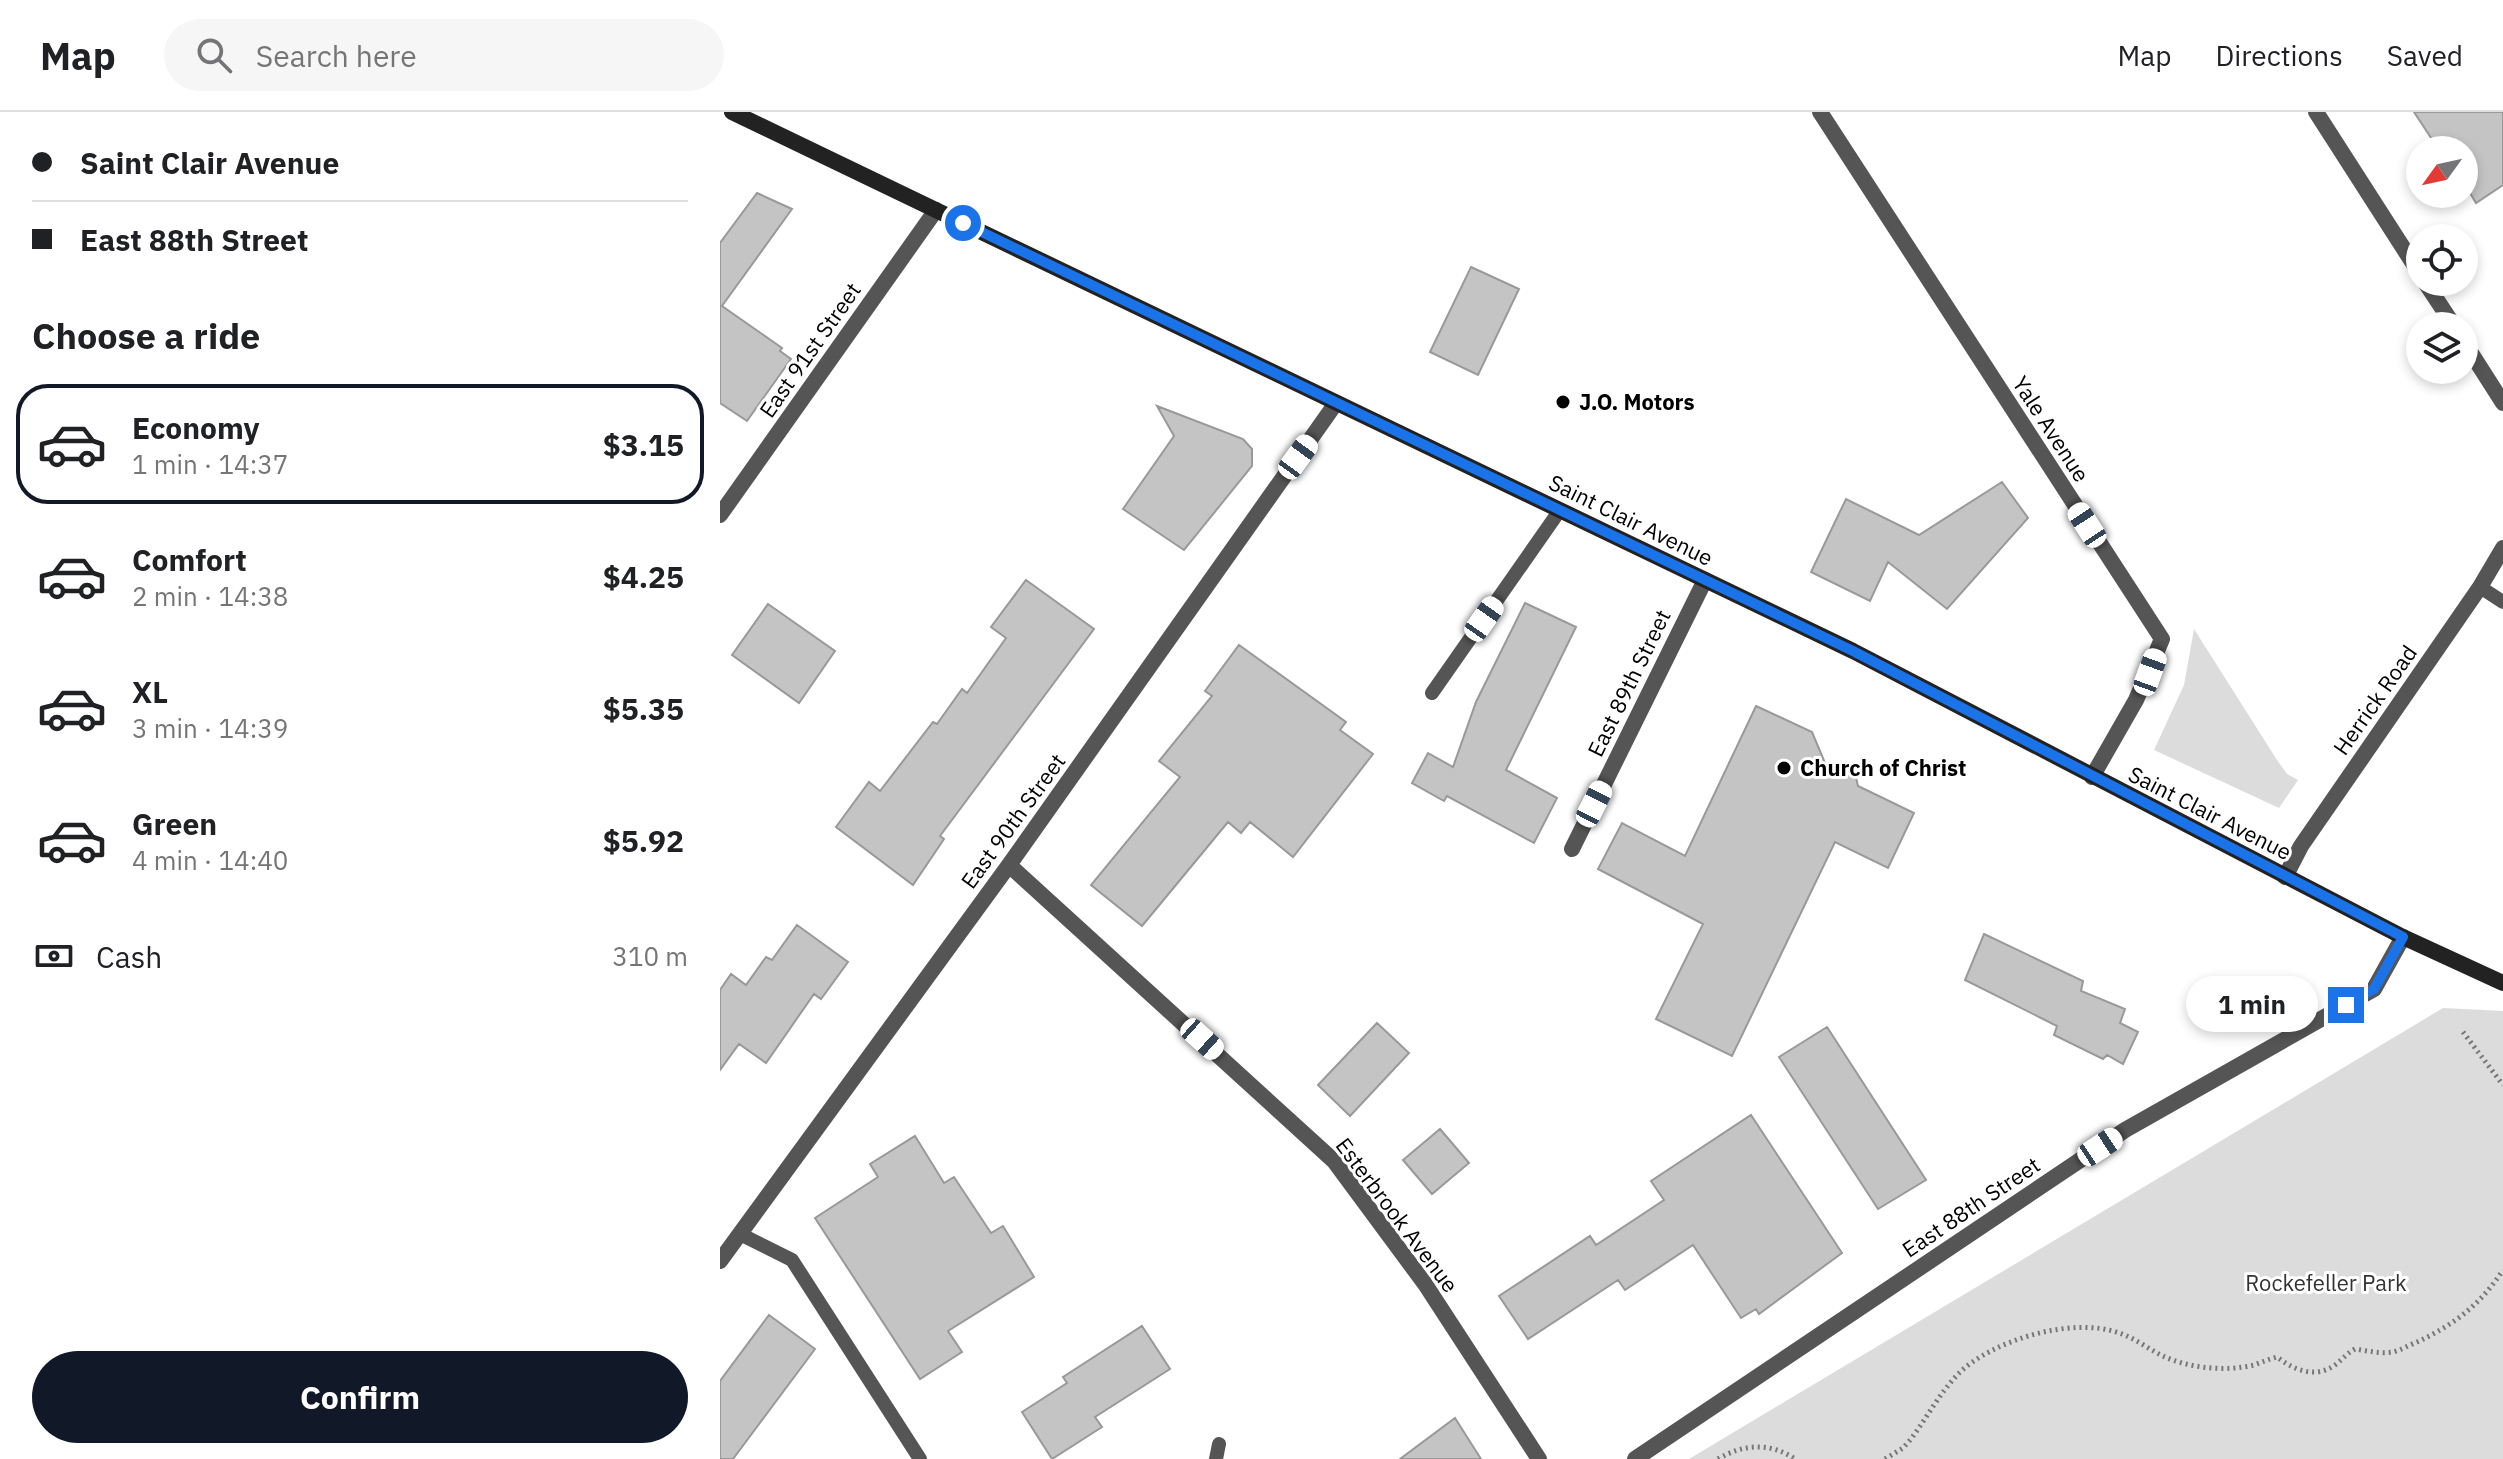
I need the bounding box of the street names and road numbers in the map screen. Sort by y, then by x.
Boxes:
street label: East 91st Street [752,277,867,423]
street label: Yale Avenue [2006,370,2096,487]
street label: Saint Clair Avenue [1544,467,1718,572]
street label: East 89th Street [1580,604,1677,761]
street label: Herrick Road [2326,639,2423,760]
street label: East 90th Street [954,747,1071,894]
street label: Saint Clair Avenue [2124,759,2297,866]
street label: Esterbrook Avenue [1330,1131,1465,1298]
street label: East 88th Street [1896,1150,2045,1263]

